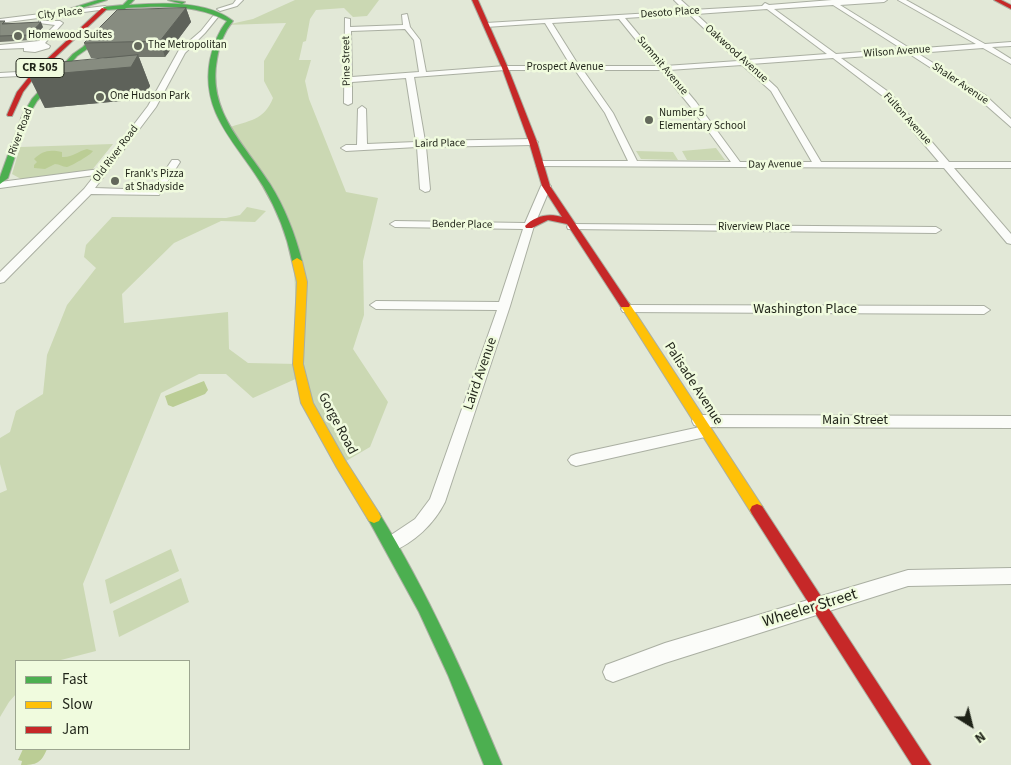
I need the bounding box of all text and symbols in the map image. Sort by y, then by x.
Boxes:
street label: Desoto Place [640,4,700,22]
street label: City Place [37,5,83,23]
street label: Oakwood Avenue [702,22,770,86]
place label: Homewood Suites [28,29,112,43]
marker: Homewood Suites [12,30,24,42]
street label: Summit Avenue [634,34,690,98]
street label: Pine Street [340,36,354,86]
place label: The Metropolitan [148,39,227,53]
marker: The Metropolitan [132,40,144,52]
street label: Wilson Avenue [863,43,931,61]
road number: CR 505 [16,58,64,78]
street label: Shaler Avenue [929,60,991,108]
street label: Prospect Avenue [527,61,603,75]
place label: One Hudson Park [110,90,190,104]
street label: Fulton Avenue [880,90,934,148]
marker: One Hudson Park [94,91,106,103]
street label: River Road [6,107,36,157]
place label: Number 5 Elementary School [659,107,746,133]
marker: Number 5 Elementary School [643,114,655,126]
street label: Old River Road [90,123,142,185]
street label: Laird Place [415,137,465,151]
street label: Day Avenue [748,158,802,172]
place label: Frank's Pizza at Shadyside [125,168,184,194]
marker: Frank's Pizza at Shadyside [109,175,121,187]
street label: Bender Place [432,218,492,232]
street label: Riverview Place [718,221,790,235]
street label: Washington Place [753,302,857,318]
street label: Laird Avenue [461,335,501,413]
street label: Palisade Avenue [660,340,726,428]
street label: Gorge Road [314,390,360,458]
street label: Main Street [822,413,888,429]
street label: Wheeler Street [760,585,860,633]
legend [15,660,190,750]
text: Fast [62,669,88,690]
text: Slow [62,694,93,715]
north arrow [946,700,996,750]
text: Jam [62,719,89,740]
text: N [970,726,989,748]

